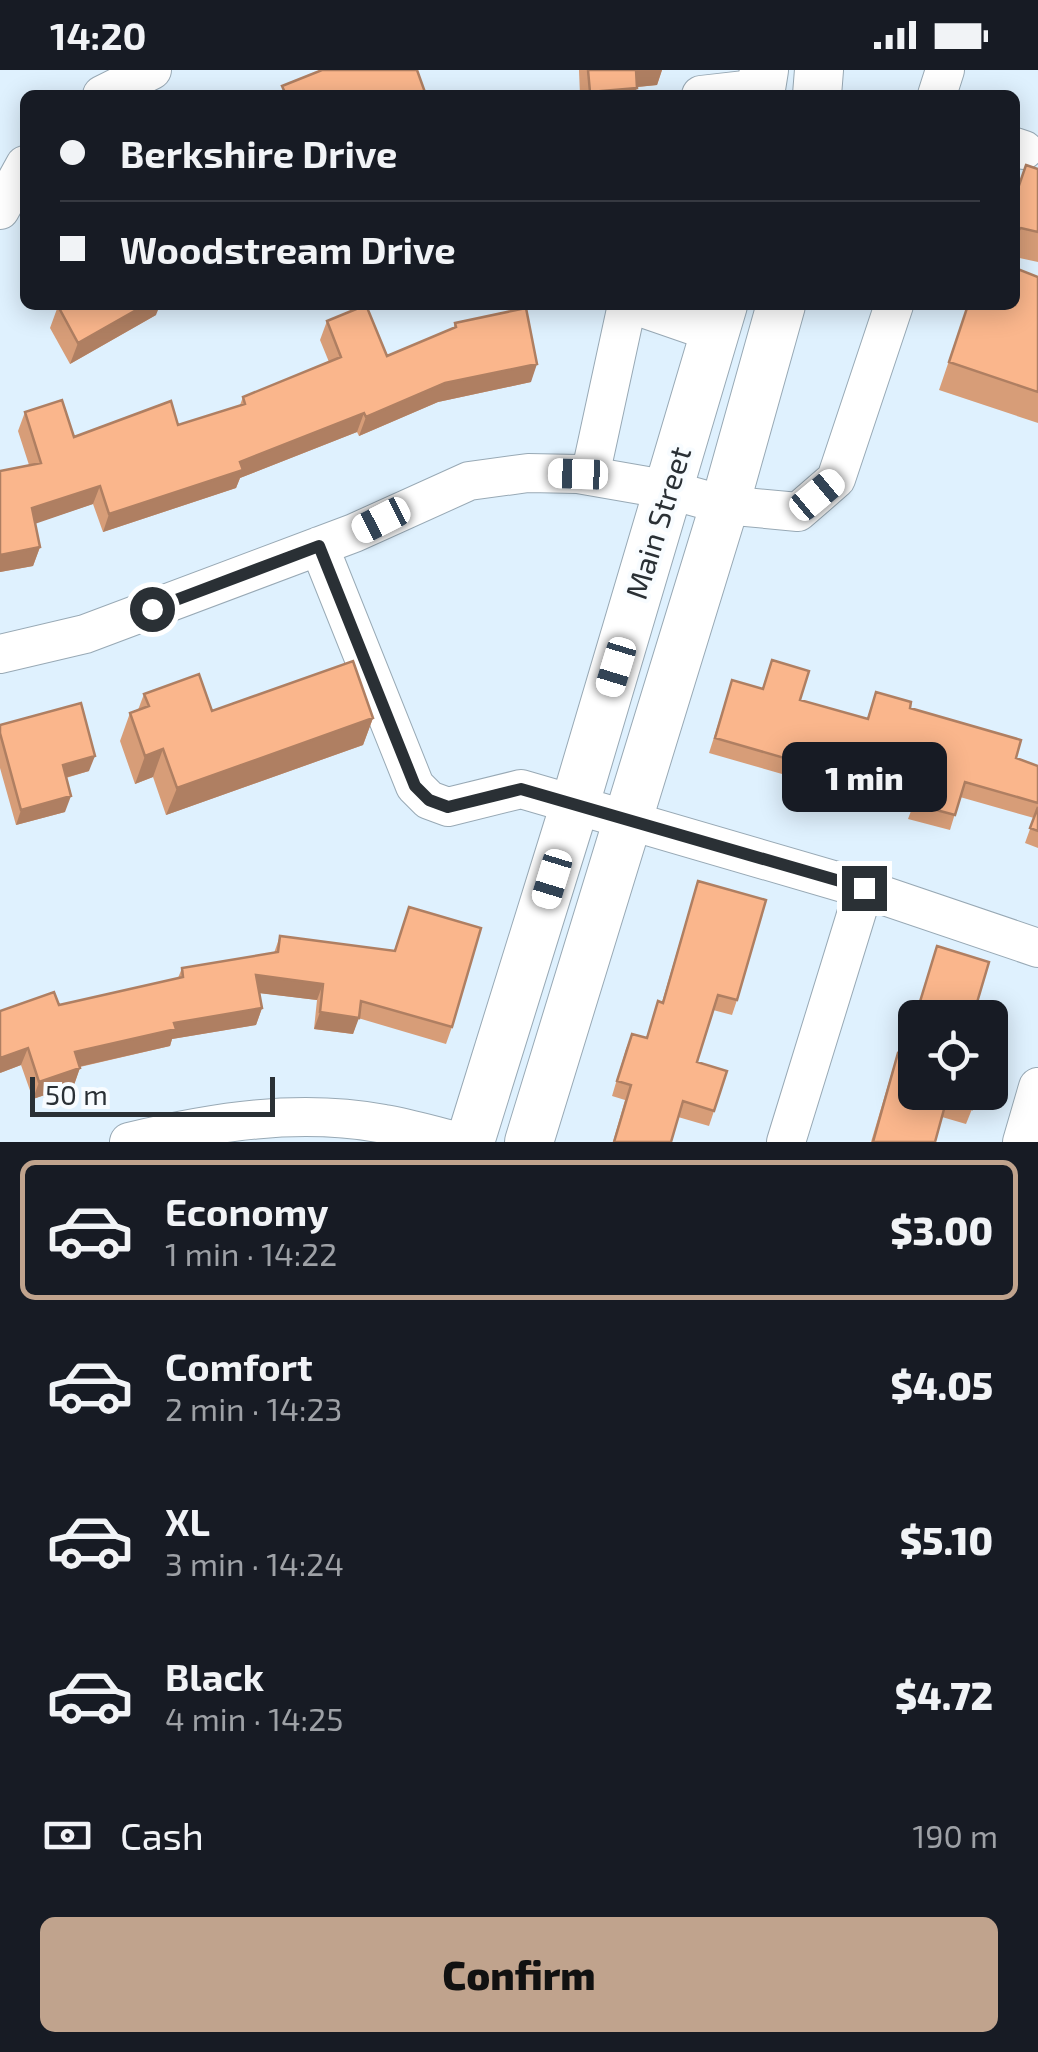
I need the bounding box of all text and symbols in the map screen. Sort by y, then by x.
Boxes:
text: 14:20 [50,12,146,58]
text: Berkshire Drive [120,130,398,176]
text: Woodstream Drive [120,226,456,272]
street label: Main Street [617,442,697,603]
car [547,458,609,490]
car [784,464,850,526]
car [347,493,415,547]
route start [130,587,175,632]
car [593,634,639,700]
callout: 1 min [782,743,946,813]
text: 1 min [825,758,904,796]
car [529,846,575,912]
route end [842,866,887,911]
map controls [898,1000,1008,1110]
button: locate [898,1000,1008,1110]
scale bar [30,1072,275,1116]
text: 50 m [45,1077,108,1111]
icon: car [45,1185,135,1275]
text: Economy [165,1188,329,1234]
text: $3.00 [890,1207,993,1253]
text: 1 min · 14:22 [165,1234,337,1272]
icon: car [45,1340,135,1430]
text: Comfort [165,1343,313,1389]
text: $4.05 [891,1362,993,1408]
text: 2 min · 14:23 [165,1389,342,1427]
icon: car [45,1495,135,1585]
text: XL [165,1498,210,1544]
text: $5.10 [900,1517,993,1563]
text: 3 min · 14:24 [165,1544,344,1582]
icon: car [45,1650,135,1740]
text: Black [165,1653,264,1699]
text: $4.72 [895,1672,993,1718]
text: 4 min · 14:25 [165,1699,343,1737]
icon: cash [40,1808,95,1863]
text: Cash [120,1812,204,1858]
text: 190 m [912,1816,998,1854]
button: Confirm [40,1917,998,2032]

